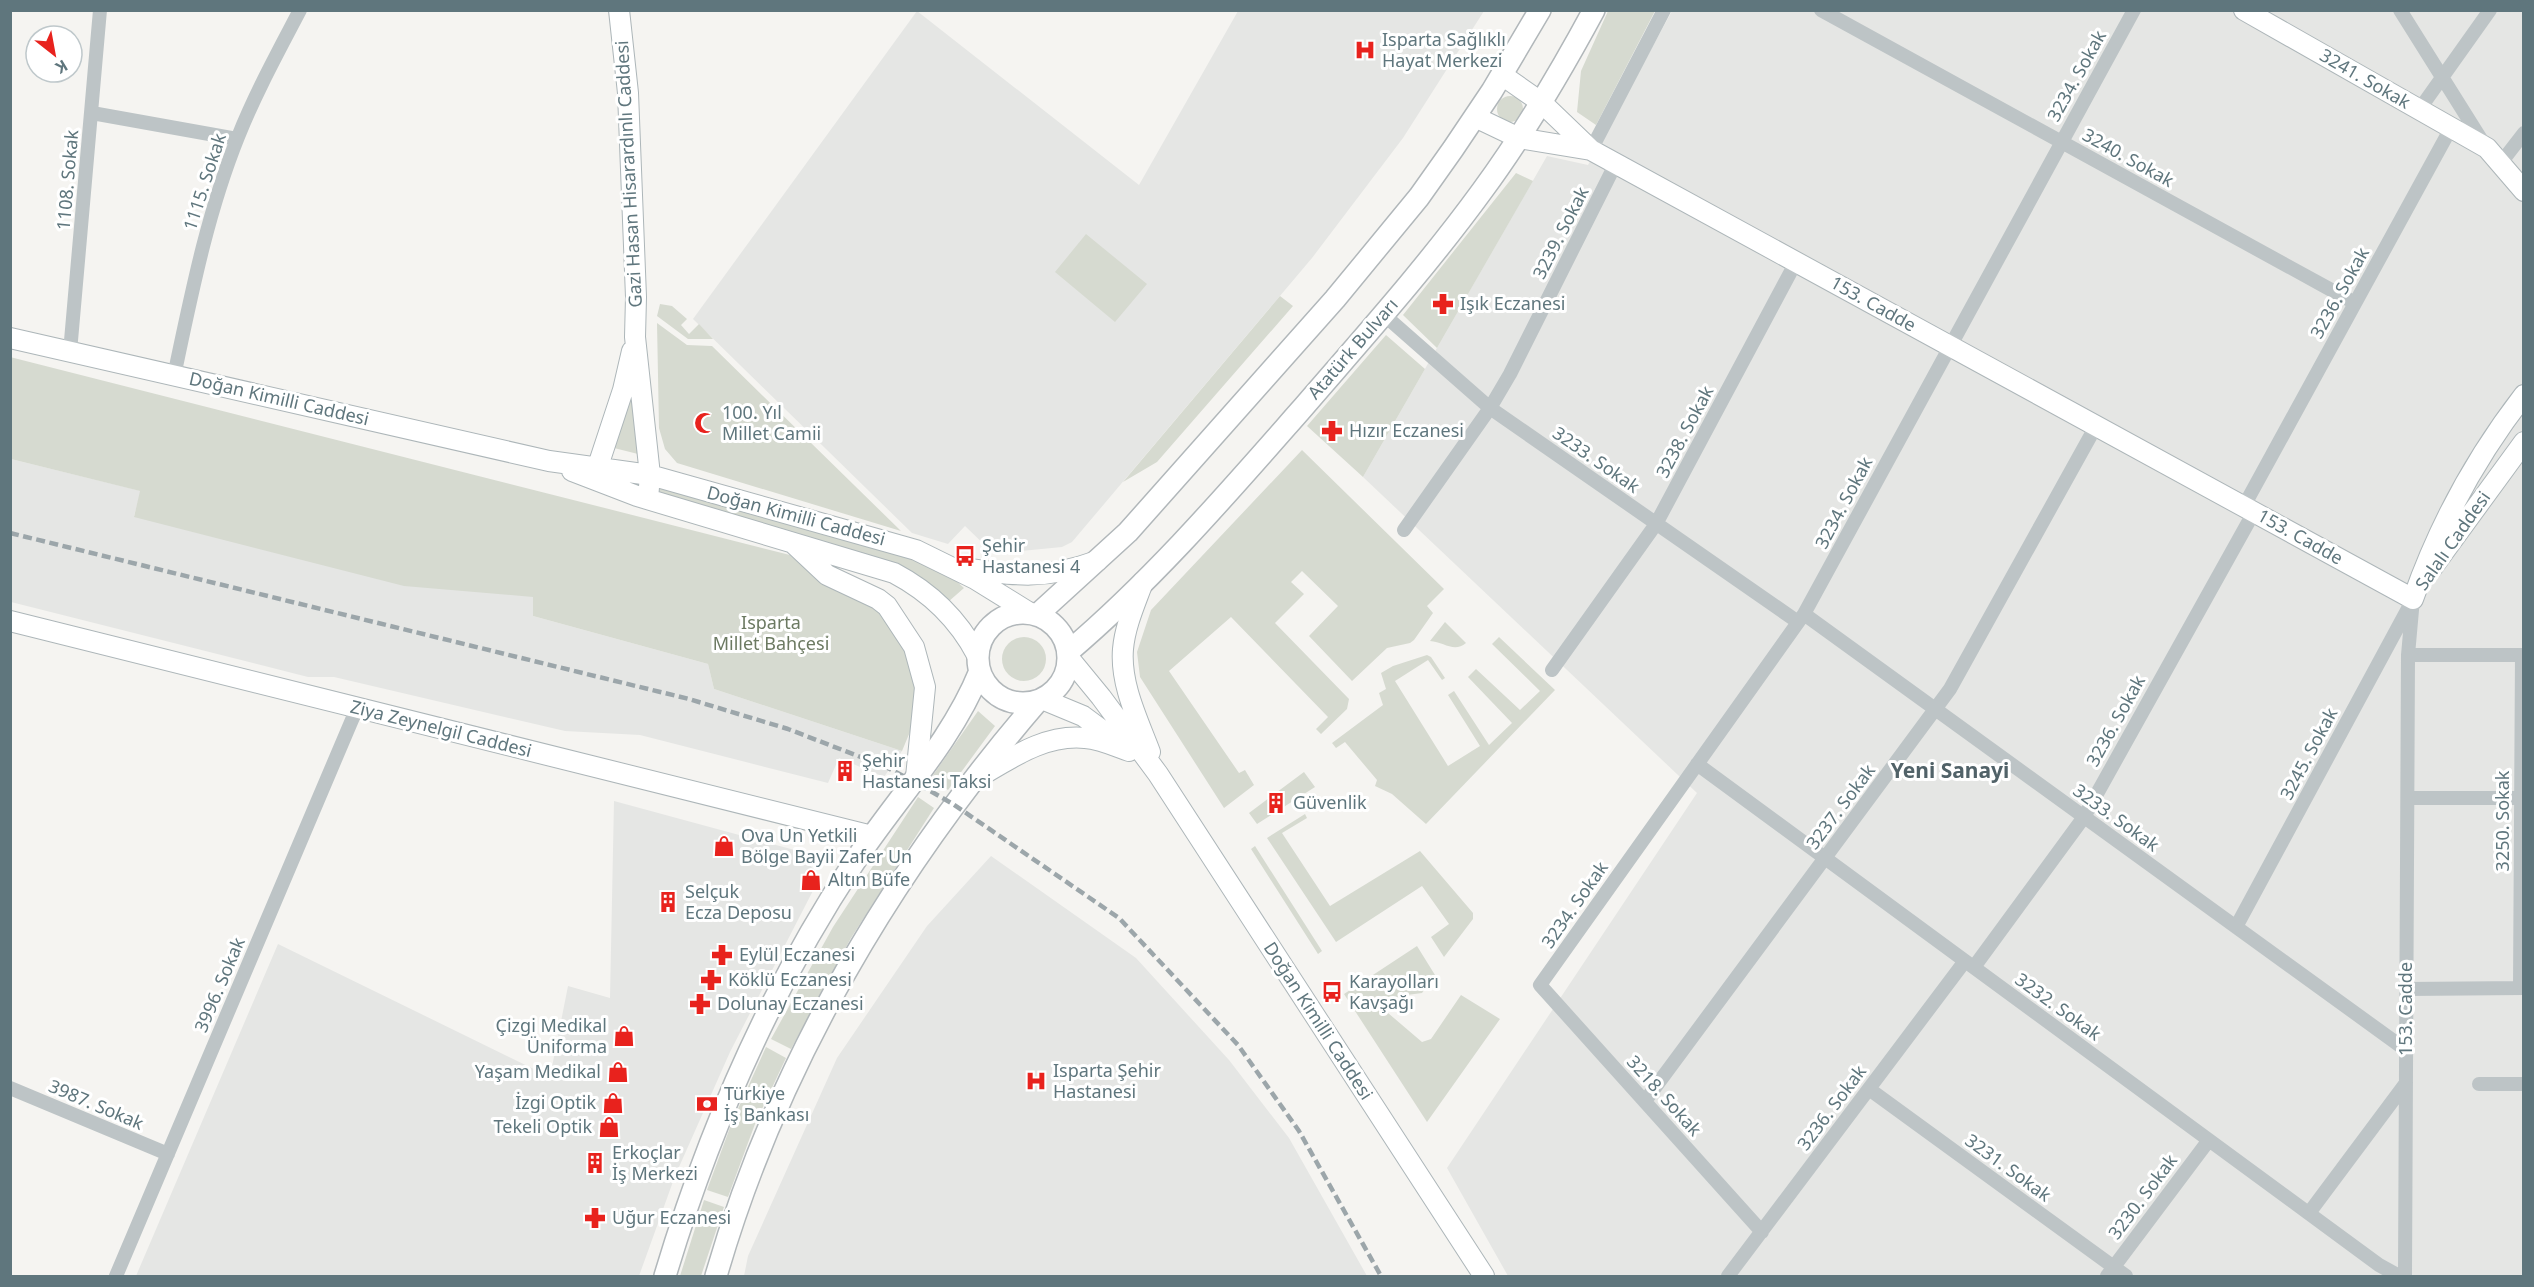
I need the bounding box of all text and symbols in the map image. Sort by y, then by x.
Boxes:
north arrow [24,24,84,84]
street label: 3234. Sokak [2041,25,2111,125]
place label: Isparta Sağlıklı Hayat Merkezi [1382,27,1506,72]
hospital icon: Isparta Sağlıklı Hayat Merkezi [1353,38,1377,62]
street label: Gazi Hasan Hisarardınlı Caddesi [609,40,647,308]
street label: 3241. Sokak [2316,43,2415,114]
text: K [51,55,72,79]
street label: 3240. Sokak [2079,122,2179,192]
street label: 1108. Sokak [51,128,83,231]
street label: 1115. Sokak [177,130,231,233]
street label: 3239. Sokak [1527,182,1594,283]
street label: 3236. Sokak [2304,242,2374,342]
street label: 153. Cadde [1826,270,1920,336]
place label: Işık Eczanesi [1460,291,1565,315]
pharmacy icon: Işık Eczanesi [1431,292,1455,316]
street label: Atatürk Bulvarı [1302,293,1403,404]
street label: Doğan Kimilli Caddesi [187,366,372,430]
street label: 3238. Sokak [1650,381,1719,482]
place label: 100. Yıl Millet Camii [722,400,821,445]
mosque icon: 100. Yıl Millet Camii [693,411,717,435]
place label: Hızır Eczanesi [1349,418,1464,442]
pharmacy icon: Hızır Eczanesi [1320,419,1344,443]
street label: 3233. Sokak [1548,420,1645,498]
street label: 3234. Sokak [1809,452,1878,553]
street label: Doğan Kimilli Caddesi [704,480,888,550]
street label: Salalı Caddesi [2409,486,2495,595]
street label: 153. Cadde [2253,503,2347,569]
place label: Şehir Hastanesi 4 [982,533,1080,578]
bus stop icon: Şehir Hastanesi 4 [953,544,977,568]
park label: Isparta Millet Bahçesi [713,610,829,655]
street label: 3236. Sokak [2080,670,2150,770]
street label: Ziya Zeynelgil Caddesi [348,694,534,762]
street label: 3245. Sokak [2274,703,2343,804]
place label: Şehir Hastanesi Taksi [862,748,991,793]
district label: Yeni Sanayi [1891,756,2009,784]
building icon: Şehir Hastanesi Taksi [833,759,857,783]
street label: 3237. Sokak [1800,759,1880,854]
street label: 3250. Sokak [2490,770,2514,871]
street label: 3233. Sokak [2069,778,2165,857]
place label: Güvenlik [1293,790,1367,814]
building icon: Güvenlik [1264,791,1288,815]
place label: Ova Un Yetkili Bölge Bayii Zafer Un [741,823,912,868]
shop icon: Ova Un Yetkili Bölge Bayii Zafer Un [712,834,736,858]
street label: 3234. Sokak [1535,856,1613,953]
place label: Altın Büfe [828,867,910,891]
shop icon: Altın Büfe [799,868,823,892]
place label: Selçuk Ecza Deposu [685,879,792,924]
building icon: Selçuk Ecza Deposu [656,890,680,914]
street label: 3996. Sokak [188,933,250,1036]
street label: Doğan Kimilli Caddesi [1259,937,1379,1104]
place label: Eylül Eczanesi [739,942,855,966]
pharmacy icon: Eylül Eczanesi [710,943,734,967]
street label: 153. Cadde [2393,962,2417,1056]
place label: Köklü Eczanesi [728,967,852,991]
street label: 3232. Sokak [2011,967,2107,1046]
pharmacy icon: Köklü Eczanesi [699,968,723,992]
place label: Karayolları Kavşağı [1349,969,1439,1014]
bus stop icon: Karayolları Kavşağı [1320,980,1344,1004]
place label: Dolunay Eczanesi [717,991,864,1015]
pharmacy icon: Dolunay Eczanesi [688,992,712,1016]
place label: Çizgi Medikal Üniforma [496,1013,607,1058]
shop icon: Çizgi Medikal Üniforma [612,1024,636,1048]
street label: 3218. Sokak [1622,1050,1708,1141]
place label: Isparta Şehir Hastanesi [1053,1058,1161,1103]
place label: Yaşam Medikal [475,1059,601,1083]
shop icon: Yaşam Medikal [606,1060,630,1084]
street label: 3236. Sokak [1791,1060,1871,1155]
hospital icon: Isparta Şehir Hastanesi [1024,1069,1048,1093]
street label: 3987. Sokak [45,1073,148,1135]
place label: Türkiye İş Bankası [724,1081,809,1126]
place label: İzgi Optik [515,1090,596,1114]
shop icon: İzgi Optik [601,1091,625,1115]
bank icon: Türkiye İş Bankası [695,1092,719,1116]
place label: Tekeli Optik [493,1114,592,1138]
shop icon: Tekeli Optik [597,1115,621,1139]
street label: 3231. Sokak [1961,1128,2057,1207]
place label: Erkoçlar İş Merkezi [612,1140,698,1185]
street label: 3230. Sokak [2102,1149,2182,1244]
building icon: Erkoçlar İş Merkezi [583,1151,607,1175]
place label: Uğur Eczanesi [612,1205,731,1229]
pharmacy icon: Uğur Eczanesi [583,1206,607,1230]

